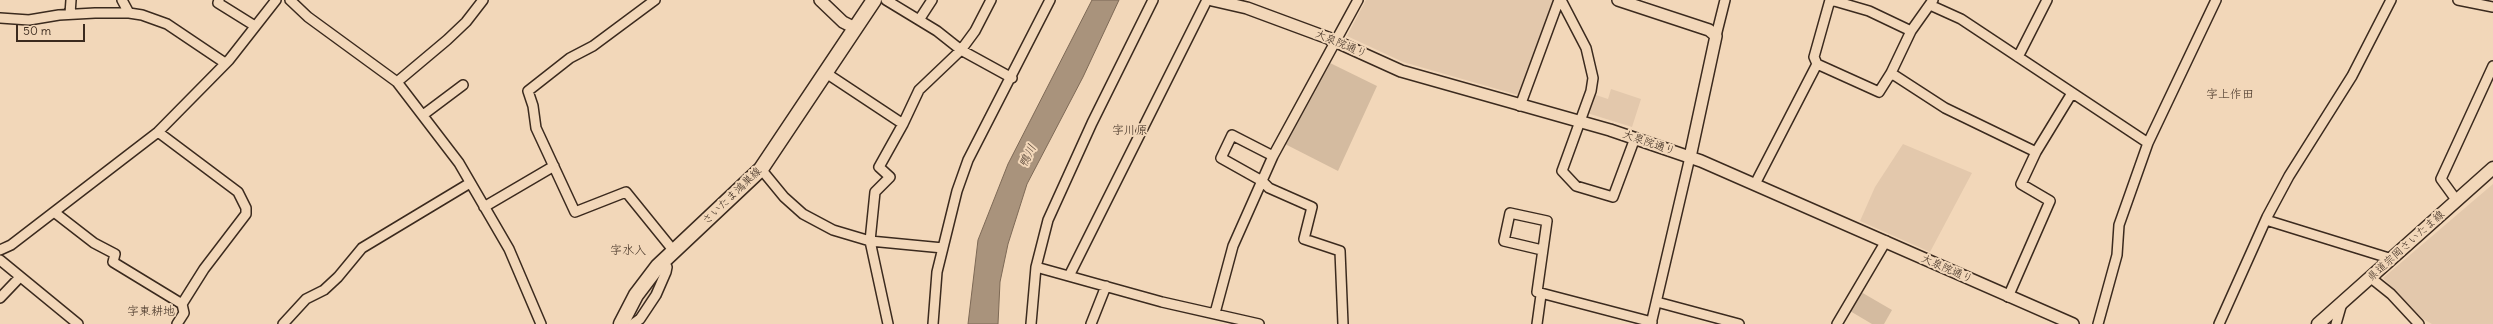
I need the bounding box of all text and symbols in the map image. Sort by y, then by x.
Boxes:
scale bar [18,16,87,42]
text: 50 m [23,23,51,38]
street label: 大泉院通り [1313,27,1369,61]
district label: 字上作田 [2206,88,2254,102]
district label: 字川原 [1112,124,1148,138]
street label: 大泉院通り [1621,128,1677,158]
water label: 鴨川 [1016,142,1040,170]
street label: さいたま鴻巣線 [700,165,764,227]
street label: 県道宗岡さいたま線 [2365,208,2447,284]
district label: 字水入 [610,244,646,258]
street label: 大泉院通り [1919,252,1975,286]
district label: 字東耕地 [127,305,175,319]

